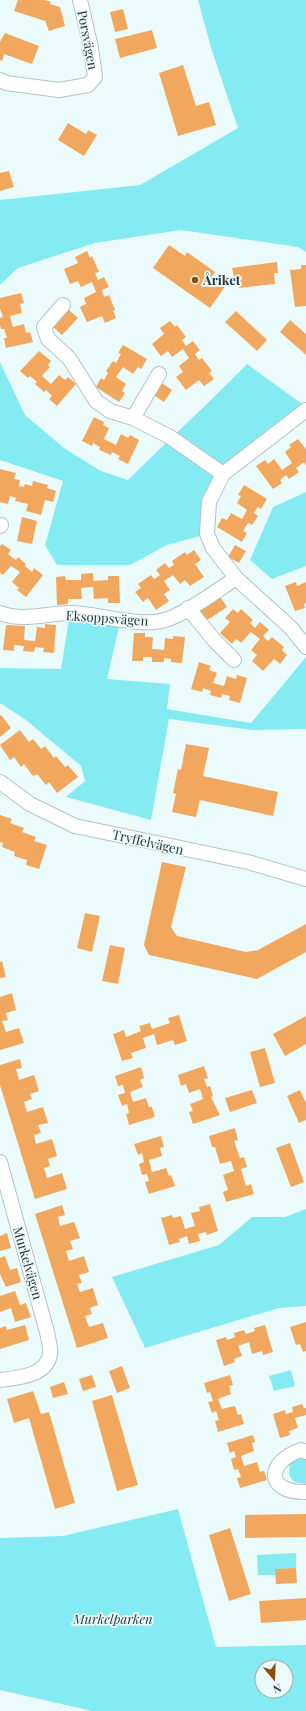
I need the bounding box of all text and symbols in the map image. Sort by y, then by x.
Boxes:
street label: Porsvägen [74,9,103,71]
place label: Åriket [202,271,241,288]
marker: Åriket [190,275,200,285]
street label: Eksoppsvägen [65,606,149,629]
street label: Tryffelvägen [111,825,186,858]
street label: Murkelvägen [10,1224,47,1302]
park label: Murkelparken [72,1610,153,1627]
north arrow [254,1659,294,1699]
text: N [271,1681,284,1697]

